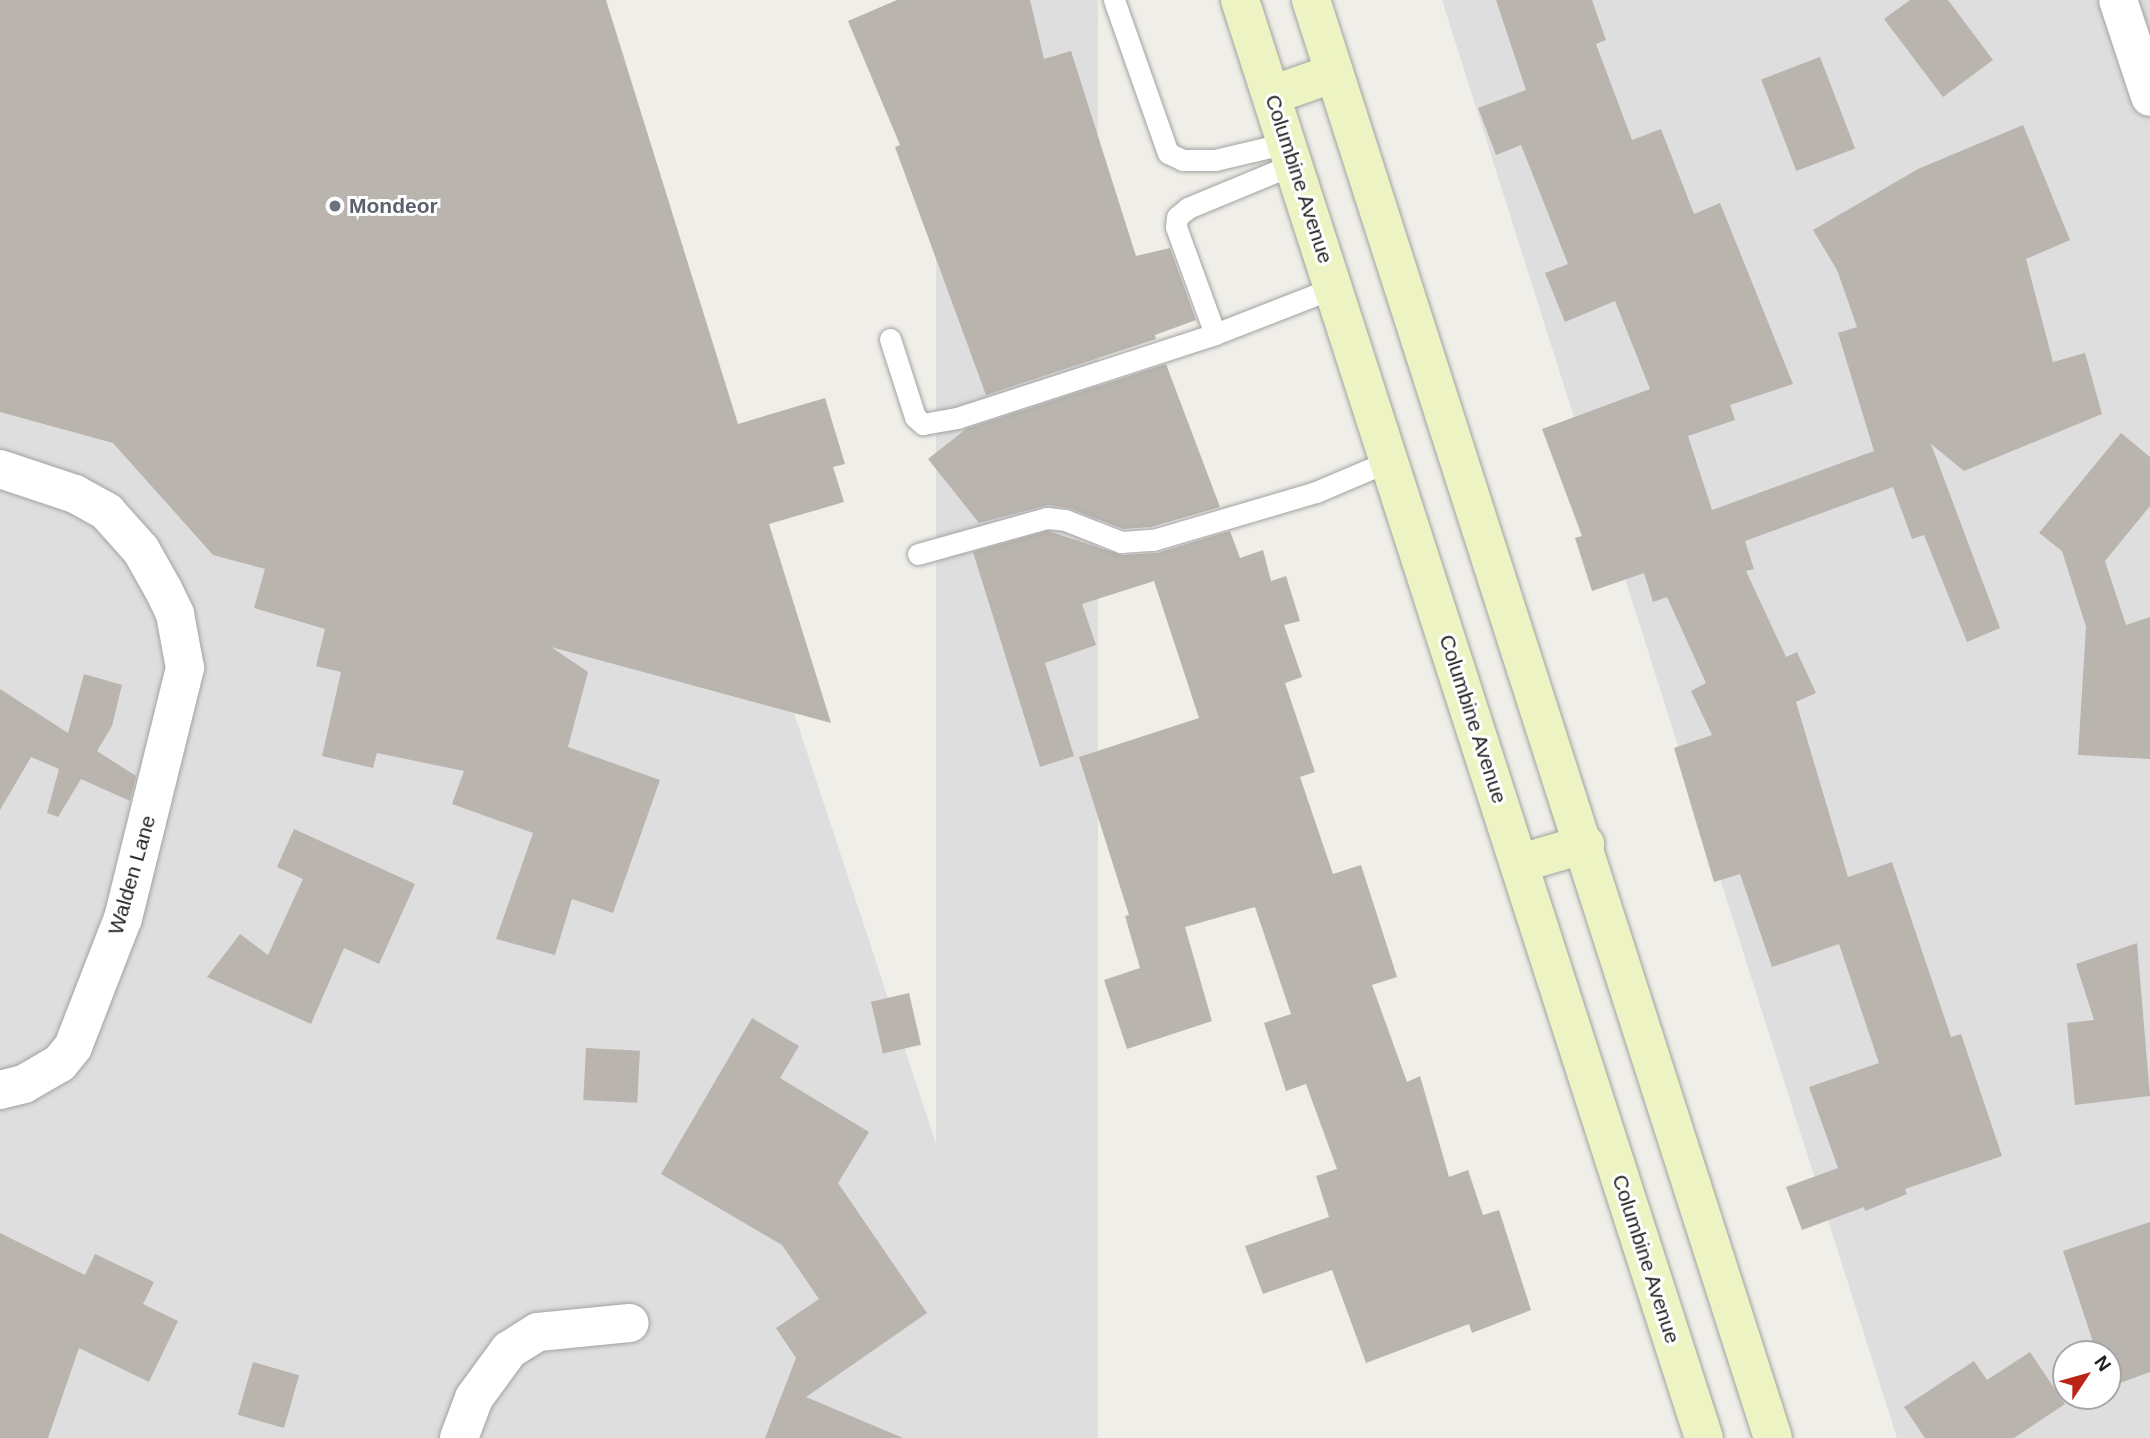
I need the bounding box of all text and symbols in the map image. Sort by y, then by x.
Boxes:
street label: Columbine Avenue [1260,91,1338,267]
place label: Mondeor [349,193,438,219]
marker: Mondeor [327,198,343,214]
street label: Columbine Avenue [1434,631,1512,807]
street label: Walden Lane [103,812,161,938]
street label: Columbine Avenue [1607,1171,1685,1347]
north arrow [2052,1340,2122,1410]
text: N [2090,1352,2115,1375]

